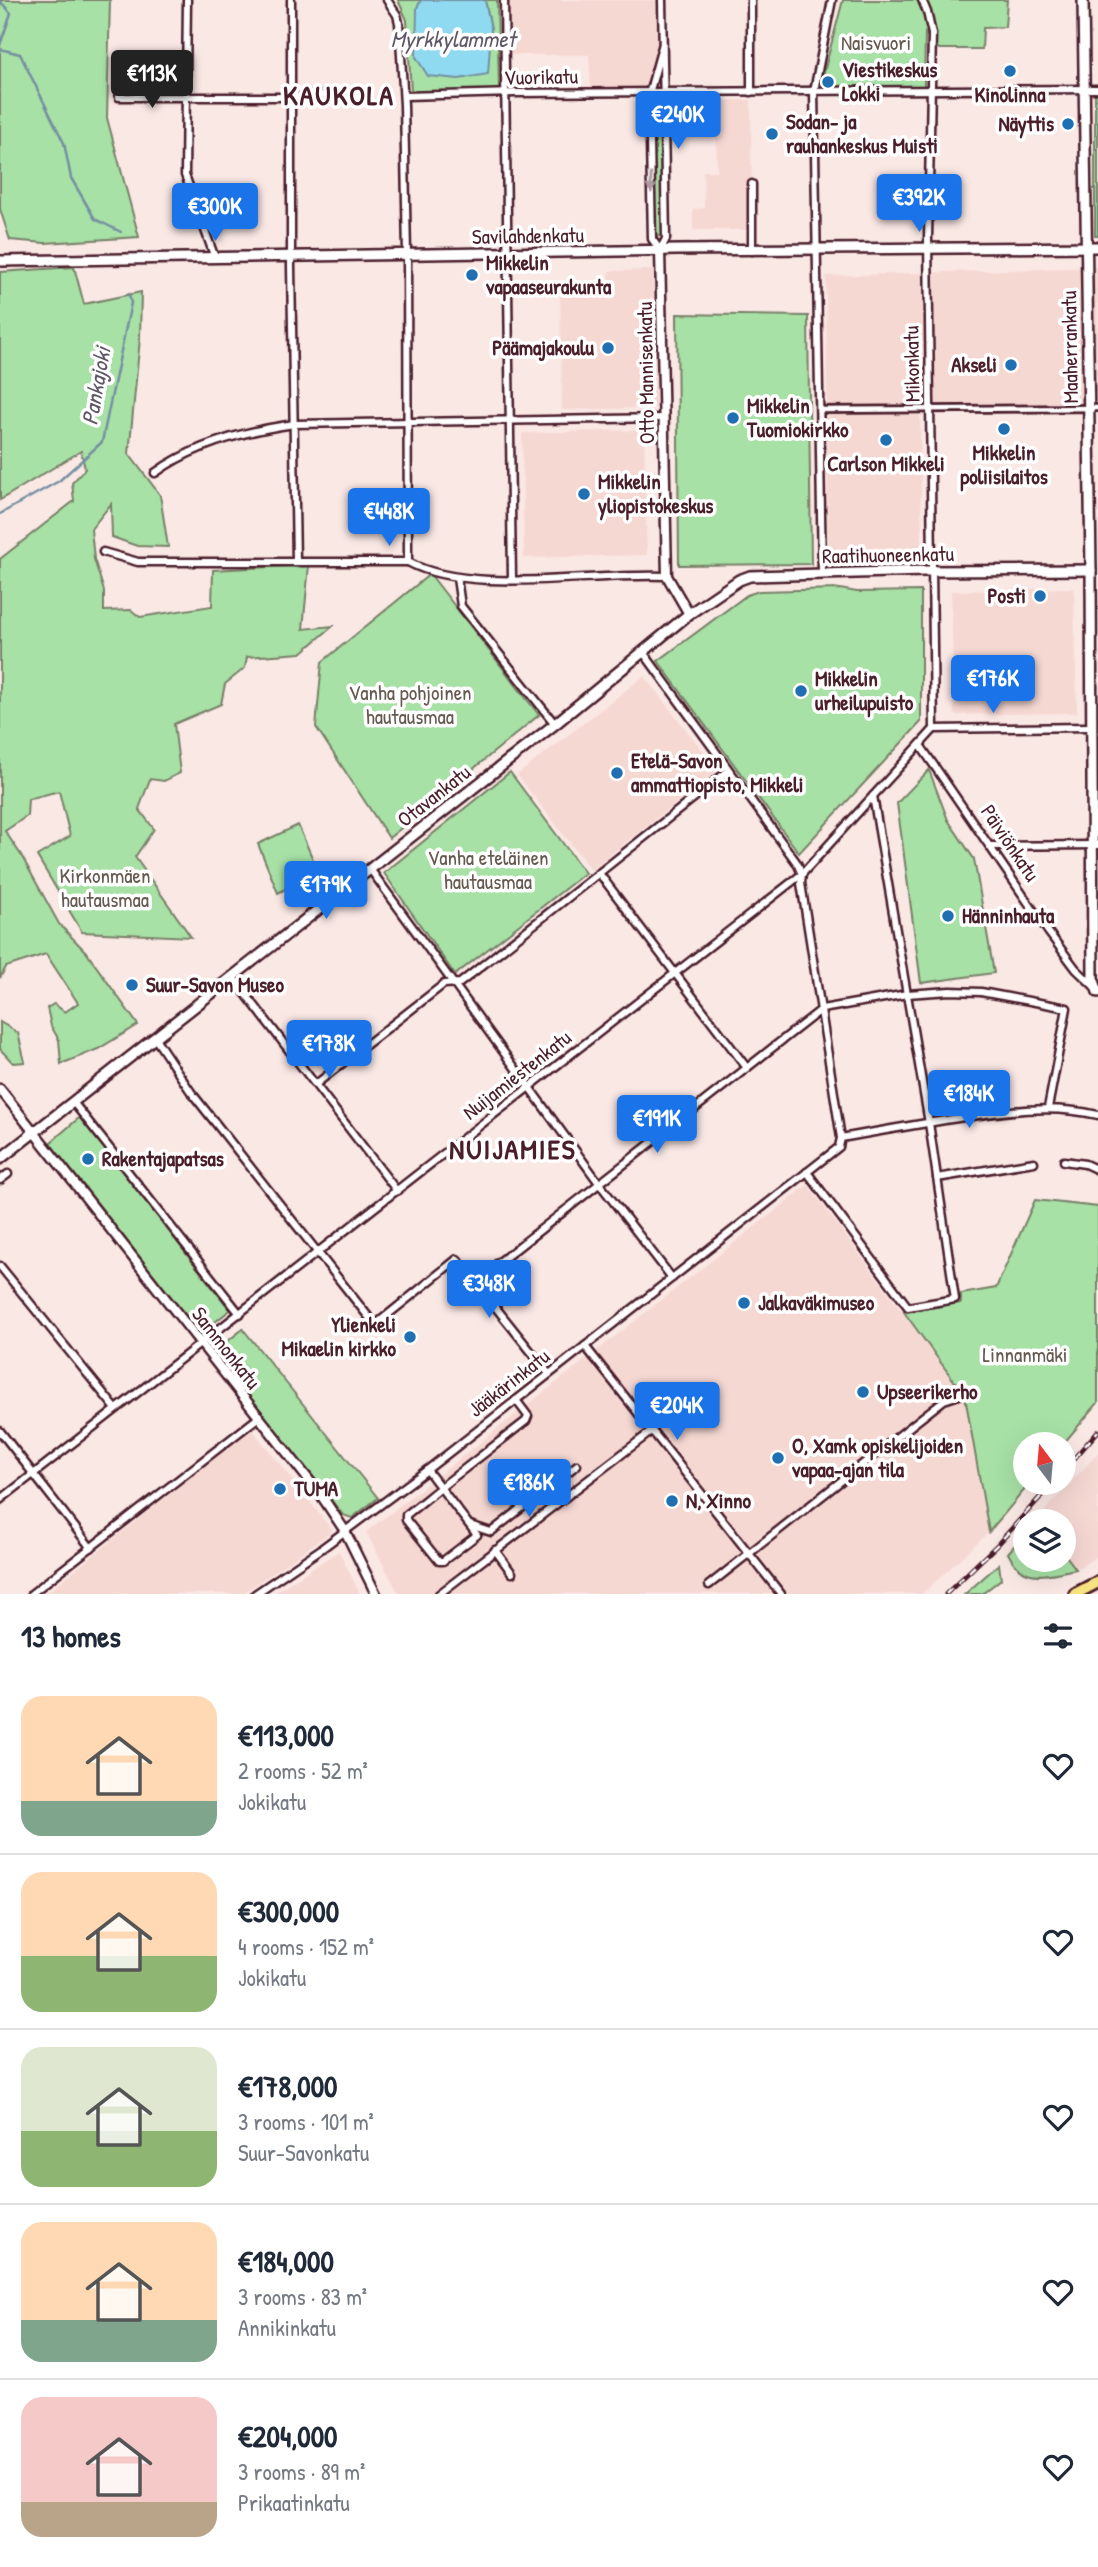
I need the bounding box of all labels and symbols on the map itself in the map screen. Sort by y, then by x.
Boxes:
water label: Myrkkylammet [391,23,518,55]
park label: Naisvuori [841,28,911,57]
pin: €113K [103,50,201,110]
place label: Viestikeskus Lokki [842,55,937,108]
street label: Vuorikatu [504,61,579,92]
marker: Kinolinna [1002,63,1018,79]
marker: Viestikeskus Lokki [820,74,836,90]
district label: KAUKOLA [283,76,395,114]
place label: Kinolinna [974,80,1046,109]
pin: €240K [629,92,727,151]
place label: Sodan- ja rauhankeskus Muisti [786,107,938,160]
place label: Näyttis [998,109,1054,139]
marker: Näyttis [1060,116,1076,132]
marker: Sodan- ja rauhankeskus Muisti [764,126,780,142]
one-way arrow [645,172,657,194]
pin: €392K [870,174,968,234]
pin: €300K [166,184,264,243]
street label: Savilahdenkatu [472,220,585,251]
place label: Mikkelin vapaaseurakunta [486,248,612,302]
marker: Mikkelin vapaaseurakunta [464,267,480,283]
street label: Maaherrankatu [1054,290,1085,404]
street label: Otto Mannisenkatu [630,301,661,444]
street label: Mikonkatu [896,325,927,402]
place label: Päämajakoulu [492,333,595,362]
marker: Päämajakoulu [600,340,616,356]
water label: Pankajoki [73,343,118,427]
place label: Akseli [951,350,997,379]
marker: Akseli [1003,357,1019,373]
place label: Mikkelin Tuomiokirkko [746,391,849,444]
marker: Mikkelin Tuomiokirkko [725,410,741,426]
marker: Mikkelin poliisilaitos [996,421,1012,437]
marker: Carlson Mikkeli [878,432,894,448]
place label: Mikkelin poliisilaitos [960,438,1048,492]
place label: Carlson Mikkeli [827,449,945,478]
place label: Mikkelin yliopistokeskus [597,467,713,521]
marker: Mikkelin yliopistokeskus [576,486,592,502]
pin: €448K [340,489,438,548]
street label: Raatihuoneenkatu [822,539,955,570]
place label: Posti [987,581,1026,610]
marker: Posti [1032,588,1048,604]
pin: €176K [944,656,1042,715]
place label: Mikkelin urheilupuisto [815,664,914,718]
park label: Vanha pohjoinen hautausmaa [348,678,472,731]
marker: Mikkelin urheilupuisto [793,683,809,699]
place label: Etelä-Savon ammattiopisto, Mikkeli [631,746,803,800]
street label: Otavankatu [391,757,477,833]
marker: Etelä-Savon ammattiopisto, Mikkeli [609,765,625,781]
street label: Päiviönkatu [974,799,1047,887]
park label: Vanha eteläinen hautausmaa [427,843,549,896]
park label: Kirkonmäen hautausmaa [60,861,150,914]
pin: €179K [277,862,375,921]
place label: Hänninhauta [962,901,1055,930]
marker: Hänninhauta [940,908,956,924]
place label: Suur-Savon Museo [146,970,284,999]
marker: Suur-Savon Museo [124,977,140,993]
pin: €178K [280,1020,378,1080]
street label: Nuijamiestenkatu [456,1023,578,1126]
pin: €184K [920,1070,1018,1130]
pin: €191K [608,1096,706,1155]
district label: NUIJAMIES [449,1130,577,1168]
place label: Rakentajapatsas [102,1144,224,1174]
marker: Rakentajapatsas [80,1151,96,1167]
pin: €348K [440,1260,538,1320]
place label: Jalkaväkimuseo [758,1288,875,1317]
marker: Jalkaväkimuseo [736,1295,752,1311]
street label: Sammonkatu [185,1301,268,1395]
place label: Ylienkeli Mikaelin kirkko [281,1310,397,1363]
marker: Ylienkeli Mikaelin kirkko [402,1329,418,1345]
park label: Linnanmäki [982,1340,1068,1369]
street label: Jääkärinkatu [462,1341,556,1424]
place label: Upseerikerho [877,1377,978,1407]
pin: €204K [628,1382,726,1442]
marker: Upseerikerho [855,1384,871,1400]
place label: O, Xamk opiskelijoiden vapaa-ajan tila [792,1431,963,1485]
north arrow [1013,1432,1076,1494]
marker: O, Xamk opiskelijoiden vapaa-ajan tila [770,1450,786,1466]
pin: €186K [480,1460,578,1519]
place label: TUMA [293,1474,339,1503]
marker: TUMA [272,1481,288,1497]
place label: N, Xinno [686,1486,752,1515]
marker: N, Xinno [664,1493,680,1509]

